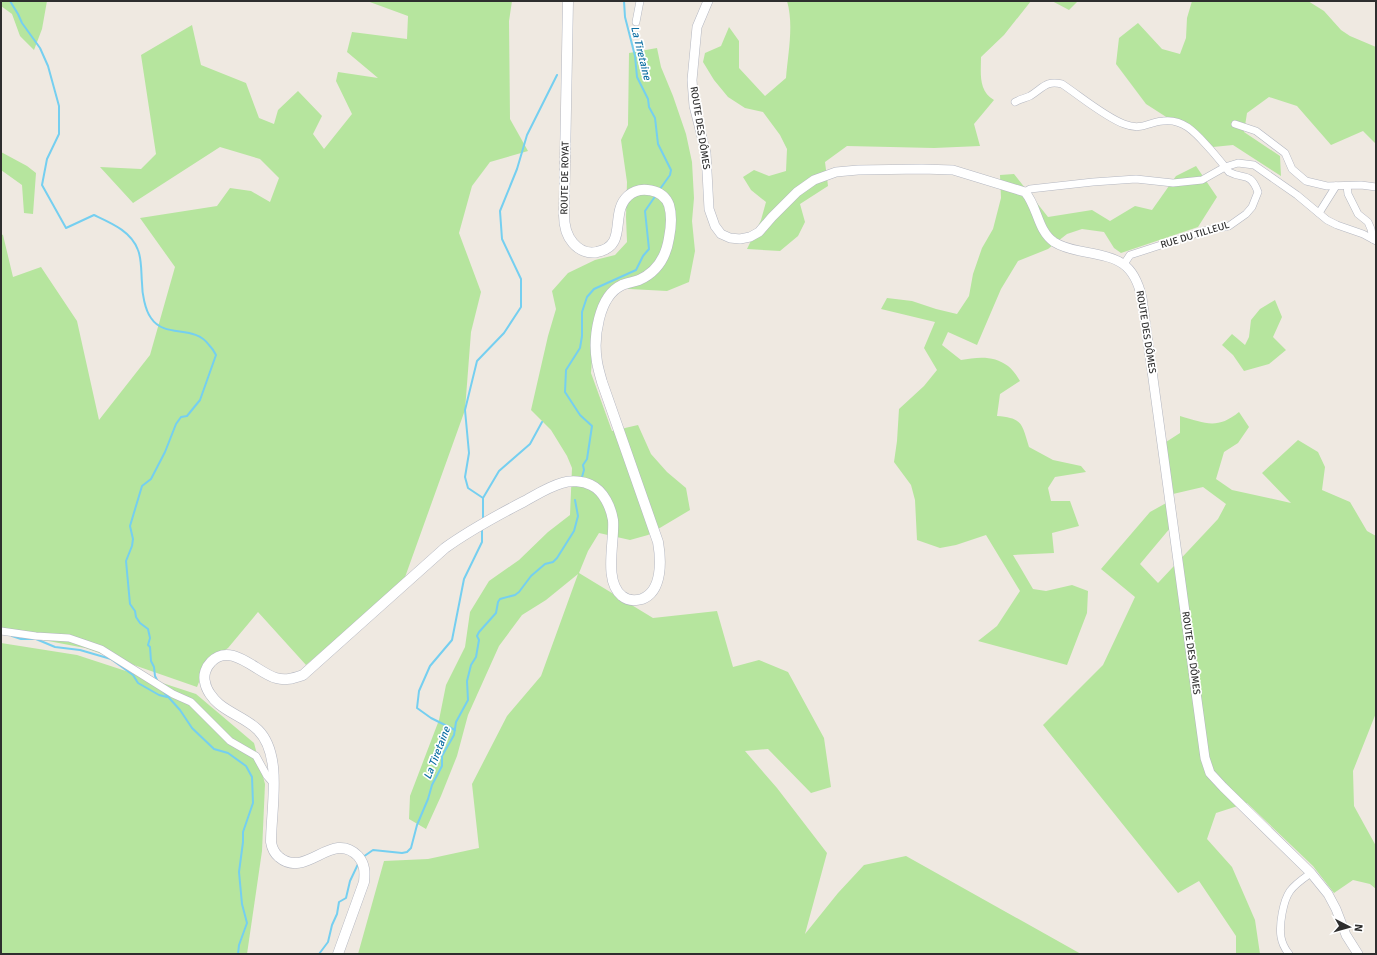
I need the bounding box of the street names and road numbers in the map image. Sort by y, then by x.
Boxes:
street label: ROUTE DES DÔMES [687,86,713,171]
street label: ROUTE DE ROYAT [558,141,572,215]
street label: RUE DU TILLEUL [1159,219,1231,251]
street label: ROUTE DES DÔMES [1133,290,1159,375]
street label: ROUTE DES DÔMES [1179,610,1203,696]

